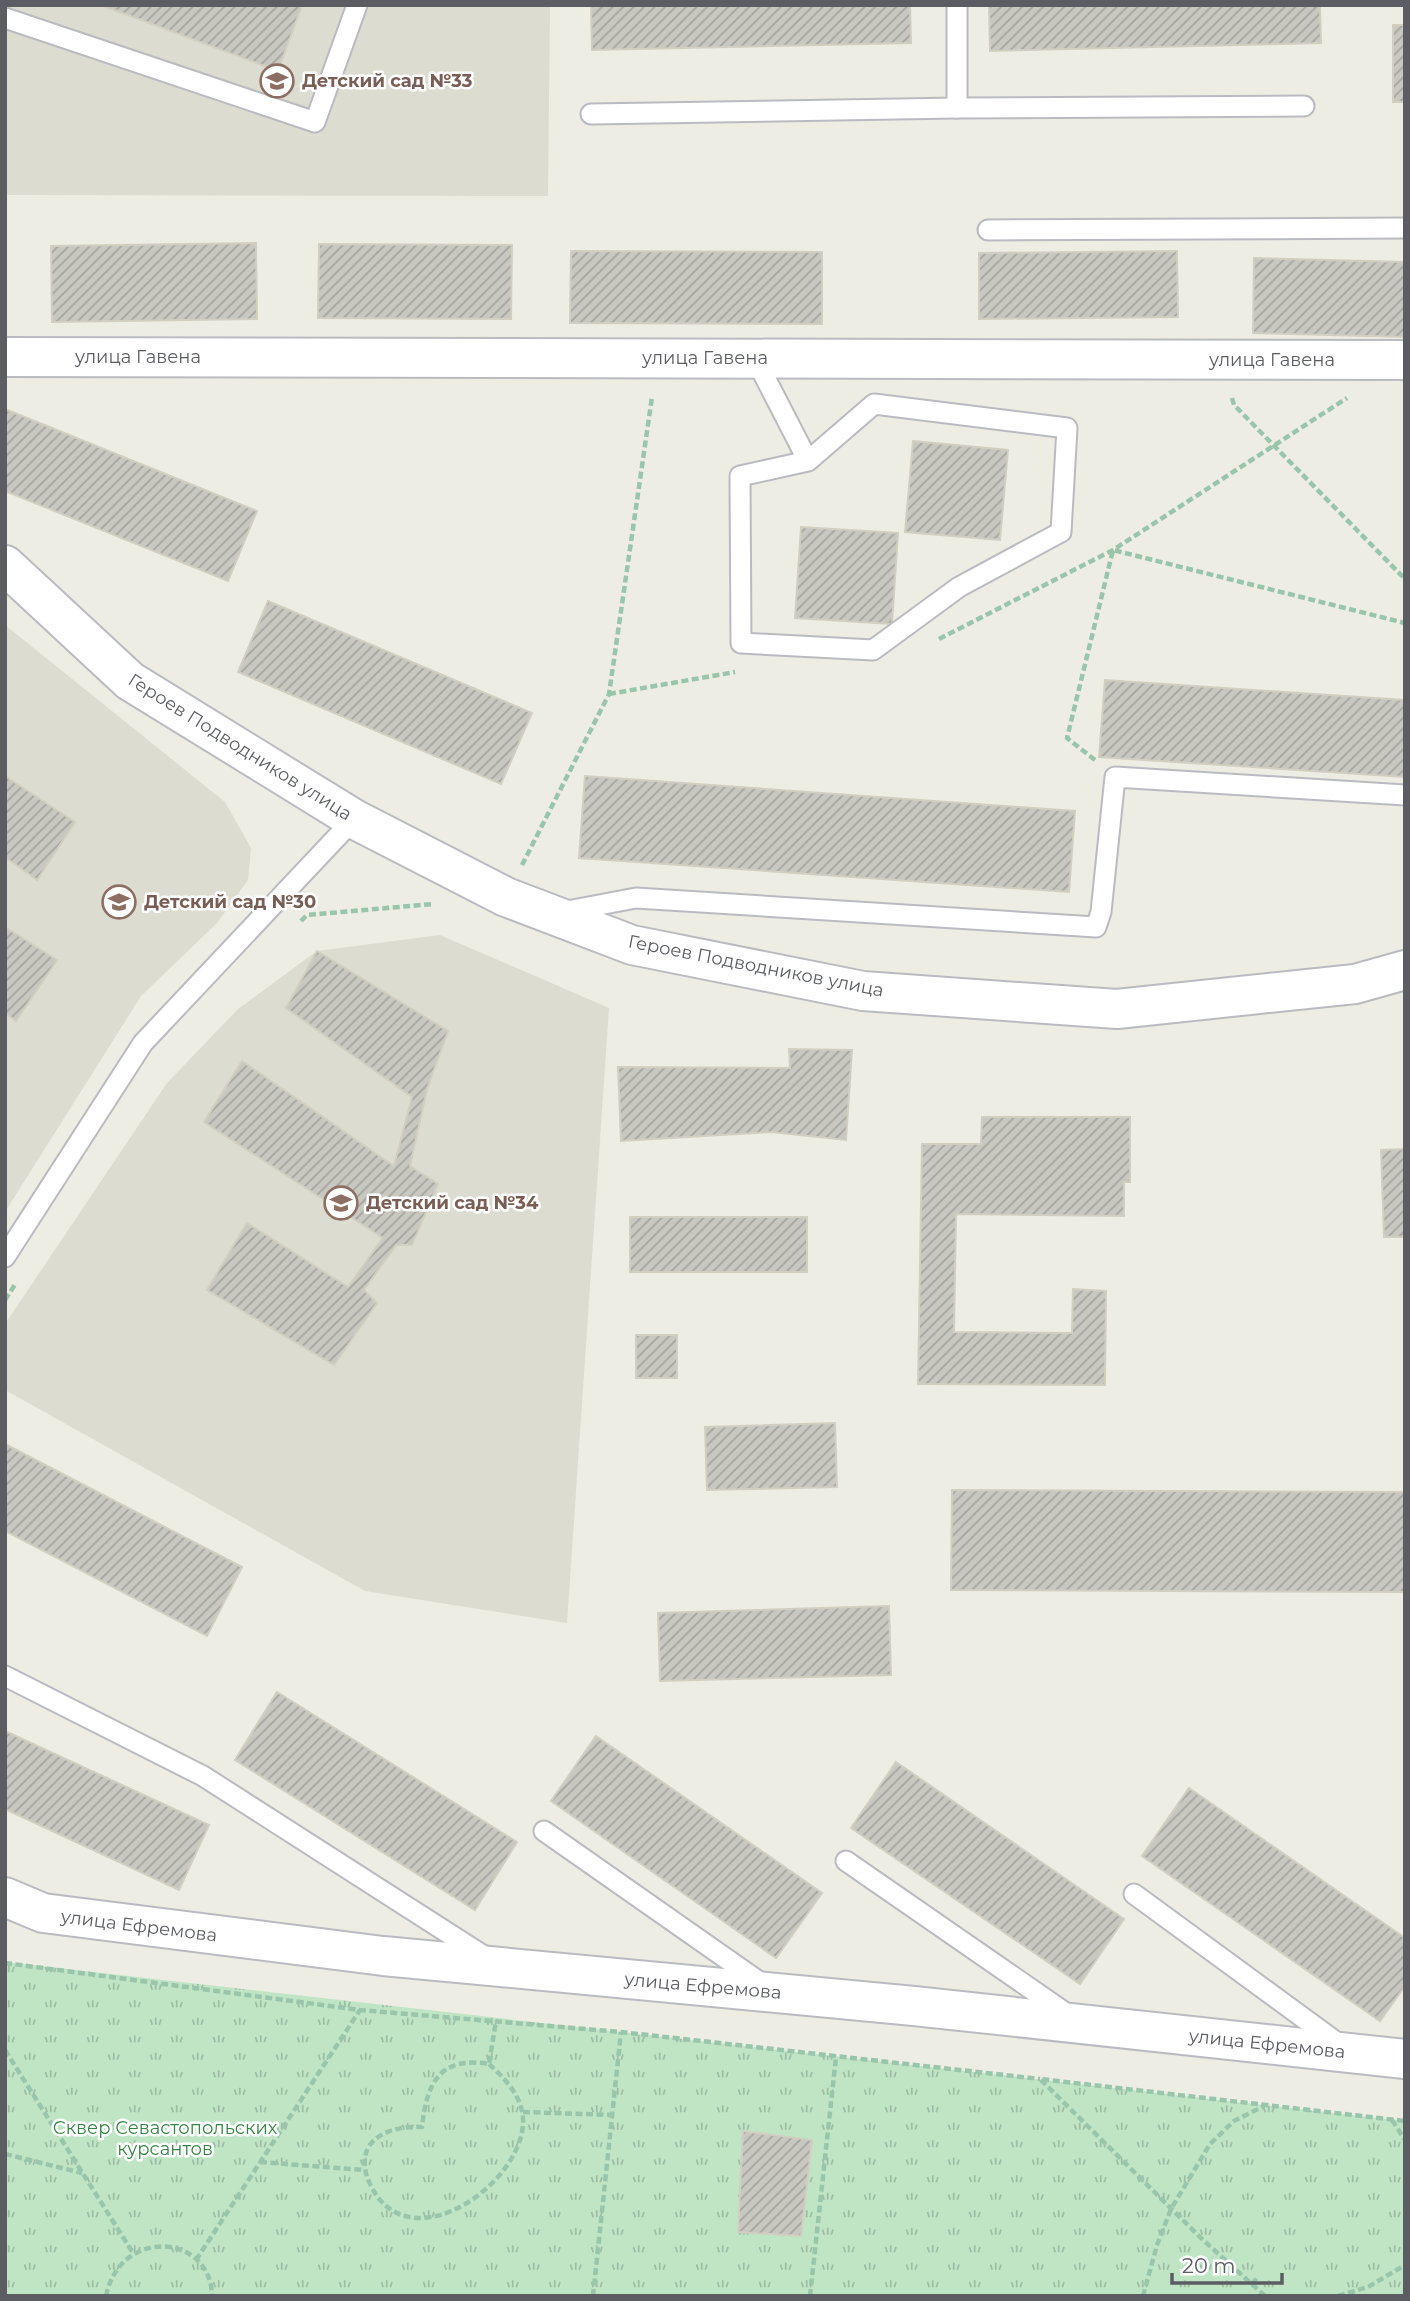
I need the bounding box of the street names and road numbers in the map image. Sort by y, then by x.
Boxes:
street label: улица Гавена [74,346,201,368]
street label: улица Гавена [641,347,768,369]
street label: улица Гавена [1208,349,1335,371]
street label: Героев Подводников улица [124,669,356,825]
street label: Героев Подводников улица [626,930,886,1002]
street label: улица Ефремова [59,1905,218,1947]
street label: улица Ефремова [623,1968,782,2004]
street label: улица Ефремова [1187,2025,1346,2063]

